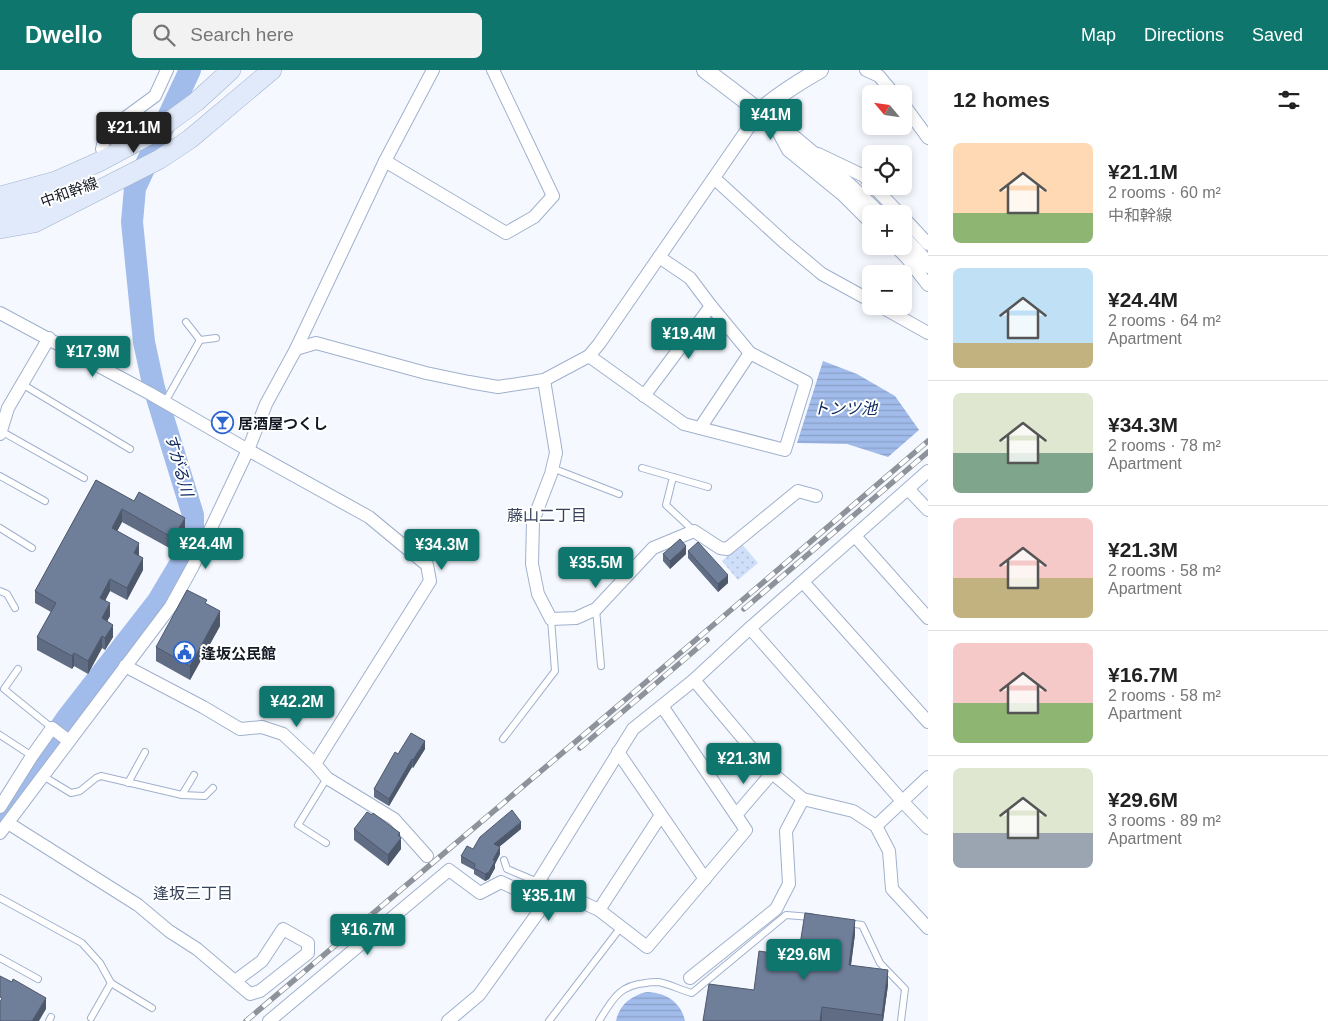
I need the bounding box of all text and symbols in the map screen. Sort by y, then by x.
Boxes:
search box [132,13,482,58]
text: Dwello [25,21,102,48]
icon: search [150,21,178,49]
text: Search here [190,24,294,45]
text: Map [1081,25,1116,45]
text: Directions [1144,25,1224,45]
text: Saved [1252,25,1303,45]
north arrow [862,85,912,135]
map controls [862,85,912,315]
icon: filters [1275,86,1303,114]
text: 12 homes [953,88,1050,111]
pin: ¥41M [741,98,801,141]
text: ¥41M [751,106,791,123]
pin: ¥21.1M [93,112,175,154]
text: ¥21.1M [107,119,161,136]
button: locate [862,145,912,195]
text: ¥21.1M [1108,160,1178,183]
icon: home [993,163,1053,223]
street label: 中和幹線 [38,174,100,210]
text: 2 rooms · 60 m² [1108,184,1221,201]
button: + [862,205,912,255]
text: 中和幹線 [1108,207,1172,224]
button: − [862,265,912,315]
icon: home [993,288,1053,348]
text: ¥24.4M [1108,288,1178,311]
text: 2 rooms · 64 m² [1108,312,1221,329]
pin: ¥19.4M [648,318,730,360]
text: ¥19.4M [662,325,716,342]
text: Apartment [1108,330,1182,347]
pin: ¥17.9M [52,336,134,378]
text: ¥17.9M [66,343,120,360]
water label: トンツ池 [813,400,879,417]
bar icon: 居酒屋つくし [210,411,234,435]
icon: home [993,413,1053,473]
text: ¥34.3M [1108,413,1178,436]
place label: 居酒屋つくし [238,415,328,432]
water label: すがる川 [162,432,197,500]
text: 2 rooms · 78 m² [1108,437,1221,454]
text: Apartment [1108,455,1182,472]
district label: 藤山二丁目 [507,507,587,524]
pin: ¥24.4M [165,528,247,570]
pin: ¥34.3M [401,528,483,571]
text: ¥24.4M [179,535,233,552]
text: ¥34.3M [415,536,469,553]
icon: home [993,538,1053,598]
text: ¥21.3M [1108,538,1178,561]
pin: ¥35.5M [555,546,637,589]
text: ¥35.5M [569,554,623,571]
text: 2 rooms · 58 m² [1108,562,1221,579]
text: Apartment [1108,580,1182,597]
public building icon: 逢坂公民館 [173,641,197,665]
place label: 逢坂公民館 [201,645,276,662]
icon: home [993,663,1053,723]
text: ¥16.7M [1108,663,1178,686]
pin: ¥42.2M [256,686,338,728]
text: 2 rooms · 58 m² [1108,687,1221,704]
text: ¥42.2M [270,693,324,710]
text: Apartment [1108,705,1182,722]
pin: ¥21.3M [703,742,785,785]
text: ¥21.3M [717,750,771,767]
icon: home [993,788,1053,848]
text: ¥29.6M [1108,788,1178,811]
text: 3 rooms · 89 m² [1108,812,1221,829]
text: Apartment [1108,830,1182,847]
pin: ¥35.1M [508,880,590,922]
district label: 逢坂三丁目 [153,885,233,902]
text: ¥35.1M [522,887,576,904]
pin: ¥16.7M [327,914,409,956]
text: ¥16.7M [341,921,395,938]
pin: ¥29.6M [763,938,845,981]
text: ¥29.6M [777,946,831,963]

